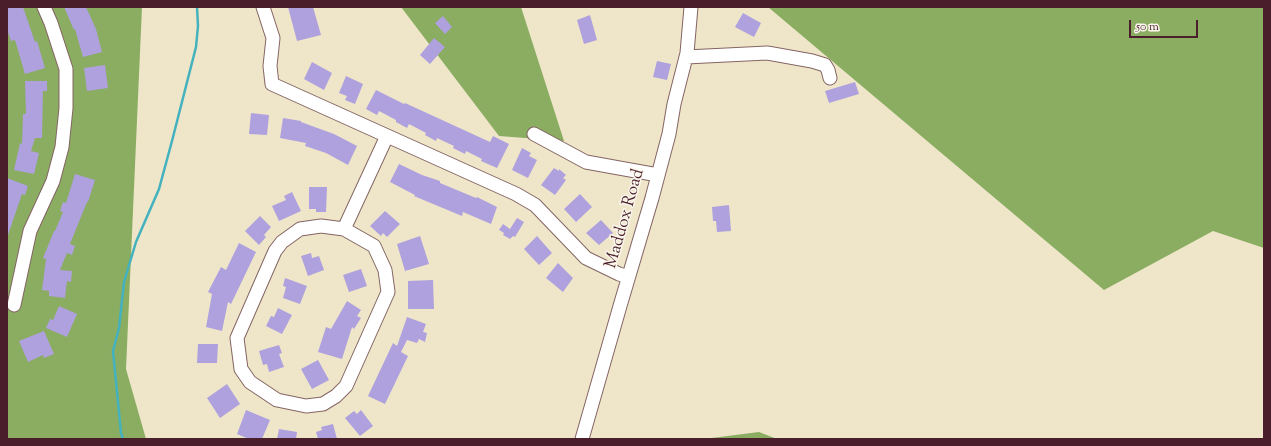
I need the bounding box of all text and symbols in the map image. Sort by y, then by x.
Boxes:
scale bar [1131,12,1200,38]
text: 50 m [1136,18,1159,36]
street label: Maddox Road [602,167,650,271]

